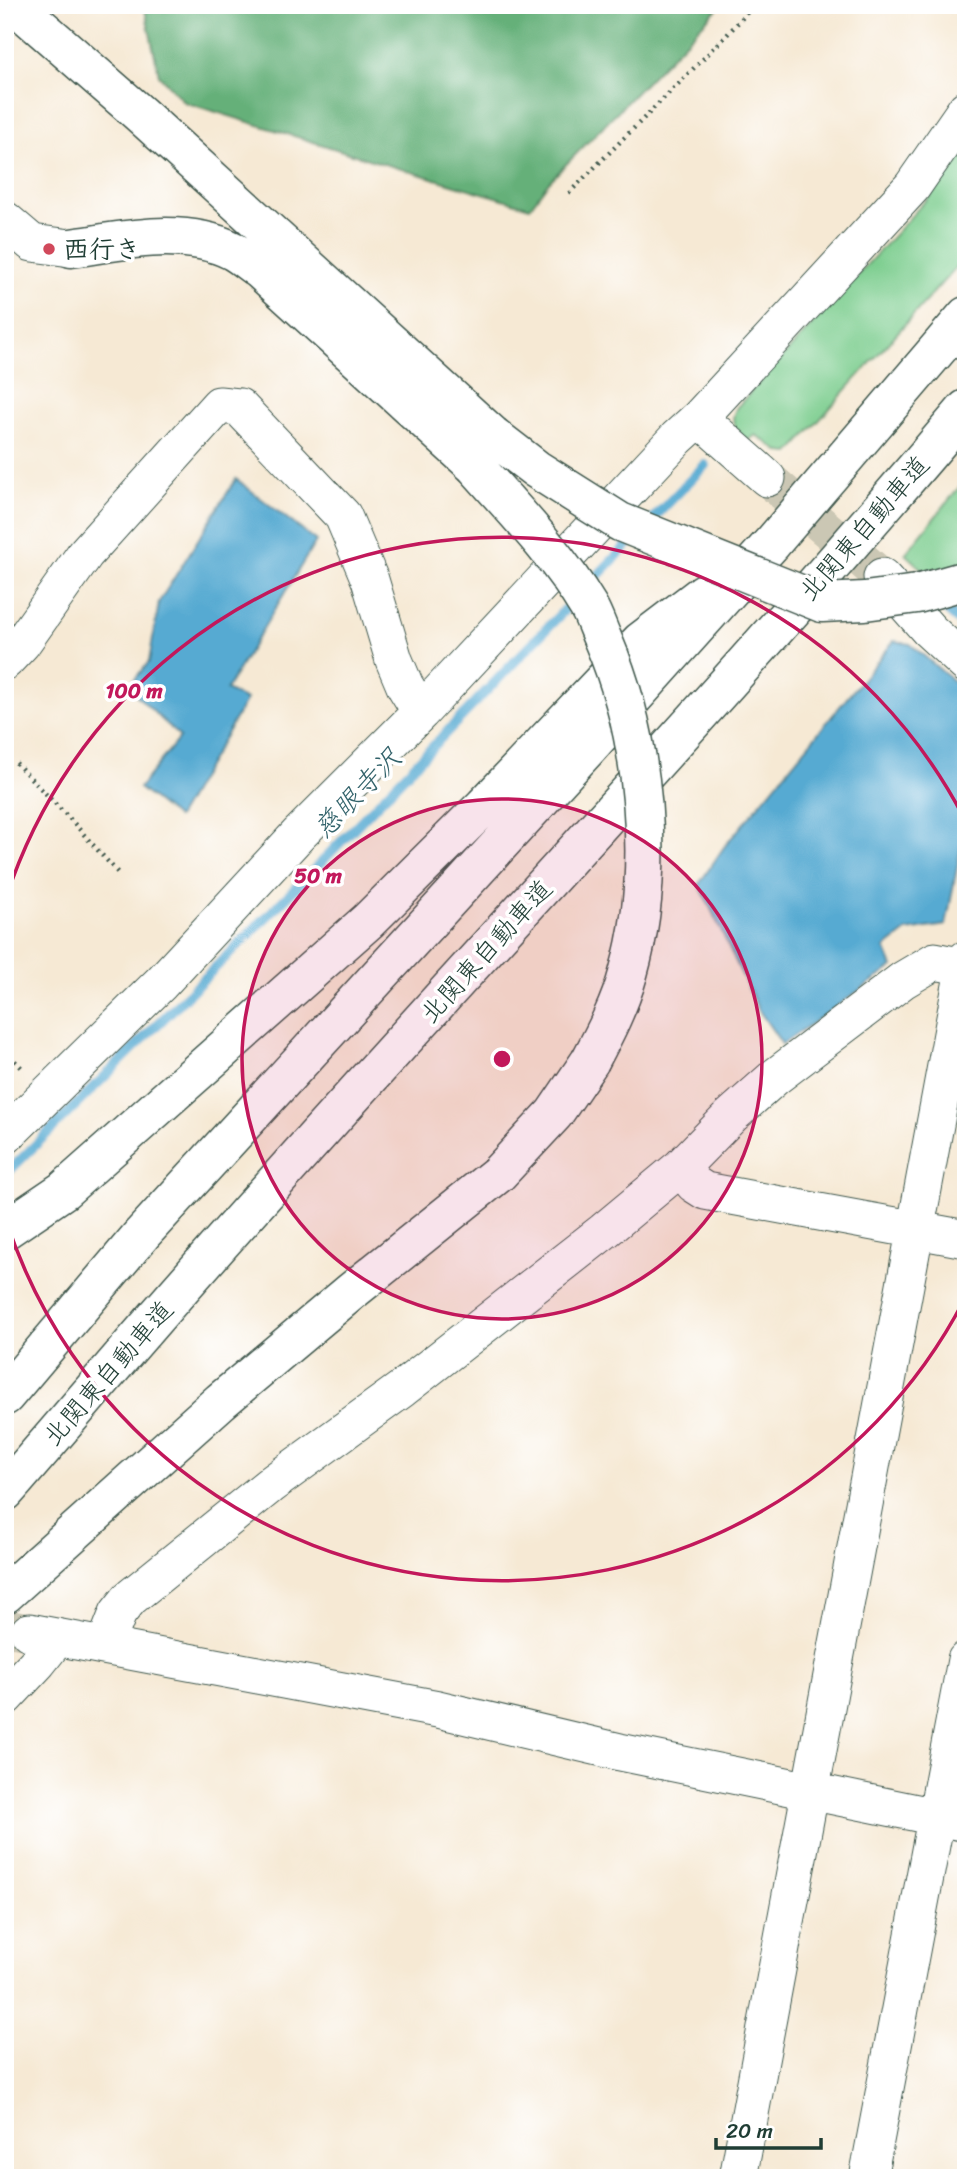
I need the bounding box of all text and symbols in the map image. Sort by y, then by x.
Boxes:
place label: 西行き [63,226,141,272]
marker: 西行き [41,241,57,257]
street label: 北関東自動車道 [787,444,941,612]
text: 100 m [105,672,163,710]
water label: 慈眼寺沢 [300,735,414,850]
text: 50 m [294,857,343,895]
street label: 北関東自動車道 [408,868,564,1034]
centre of rings [490,1047,514,1071]
street label: 北関東自動車道 [31,1289,185,1457]
scale bar [716,2106,820,2150]
text: 20 m [726,2112,773,2150]

